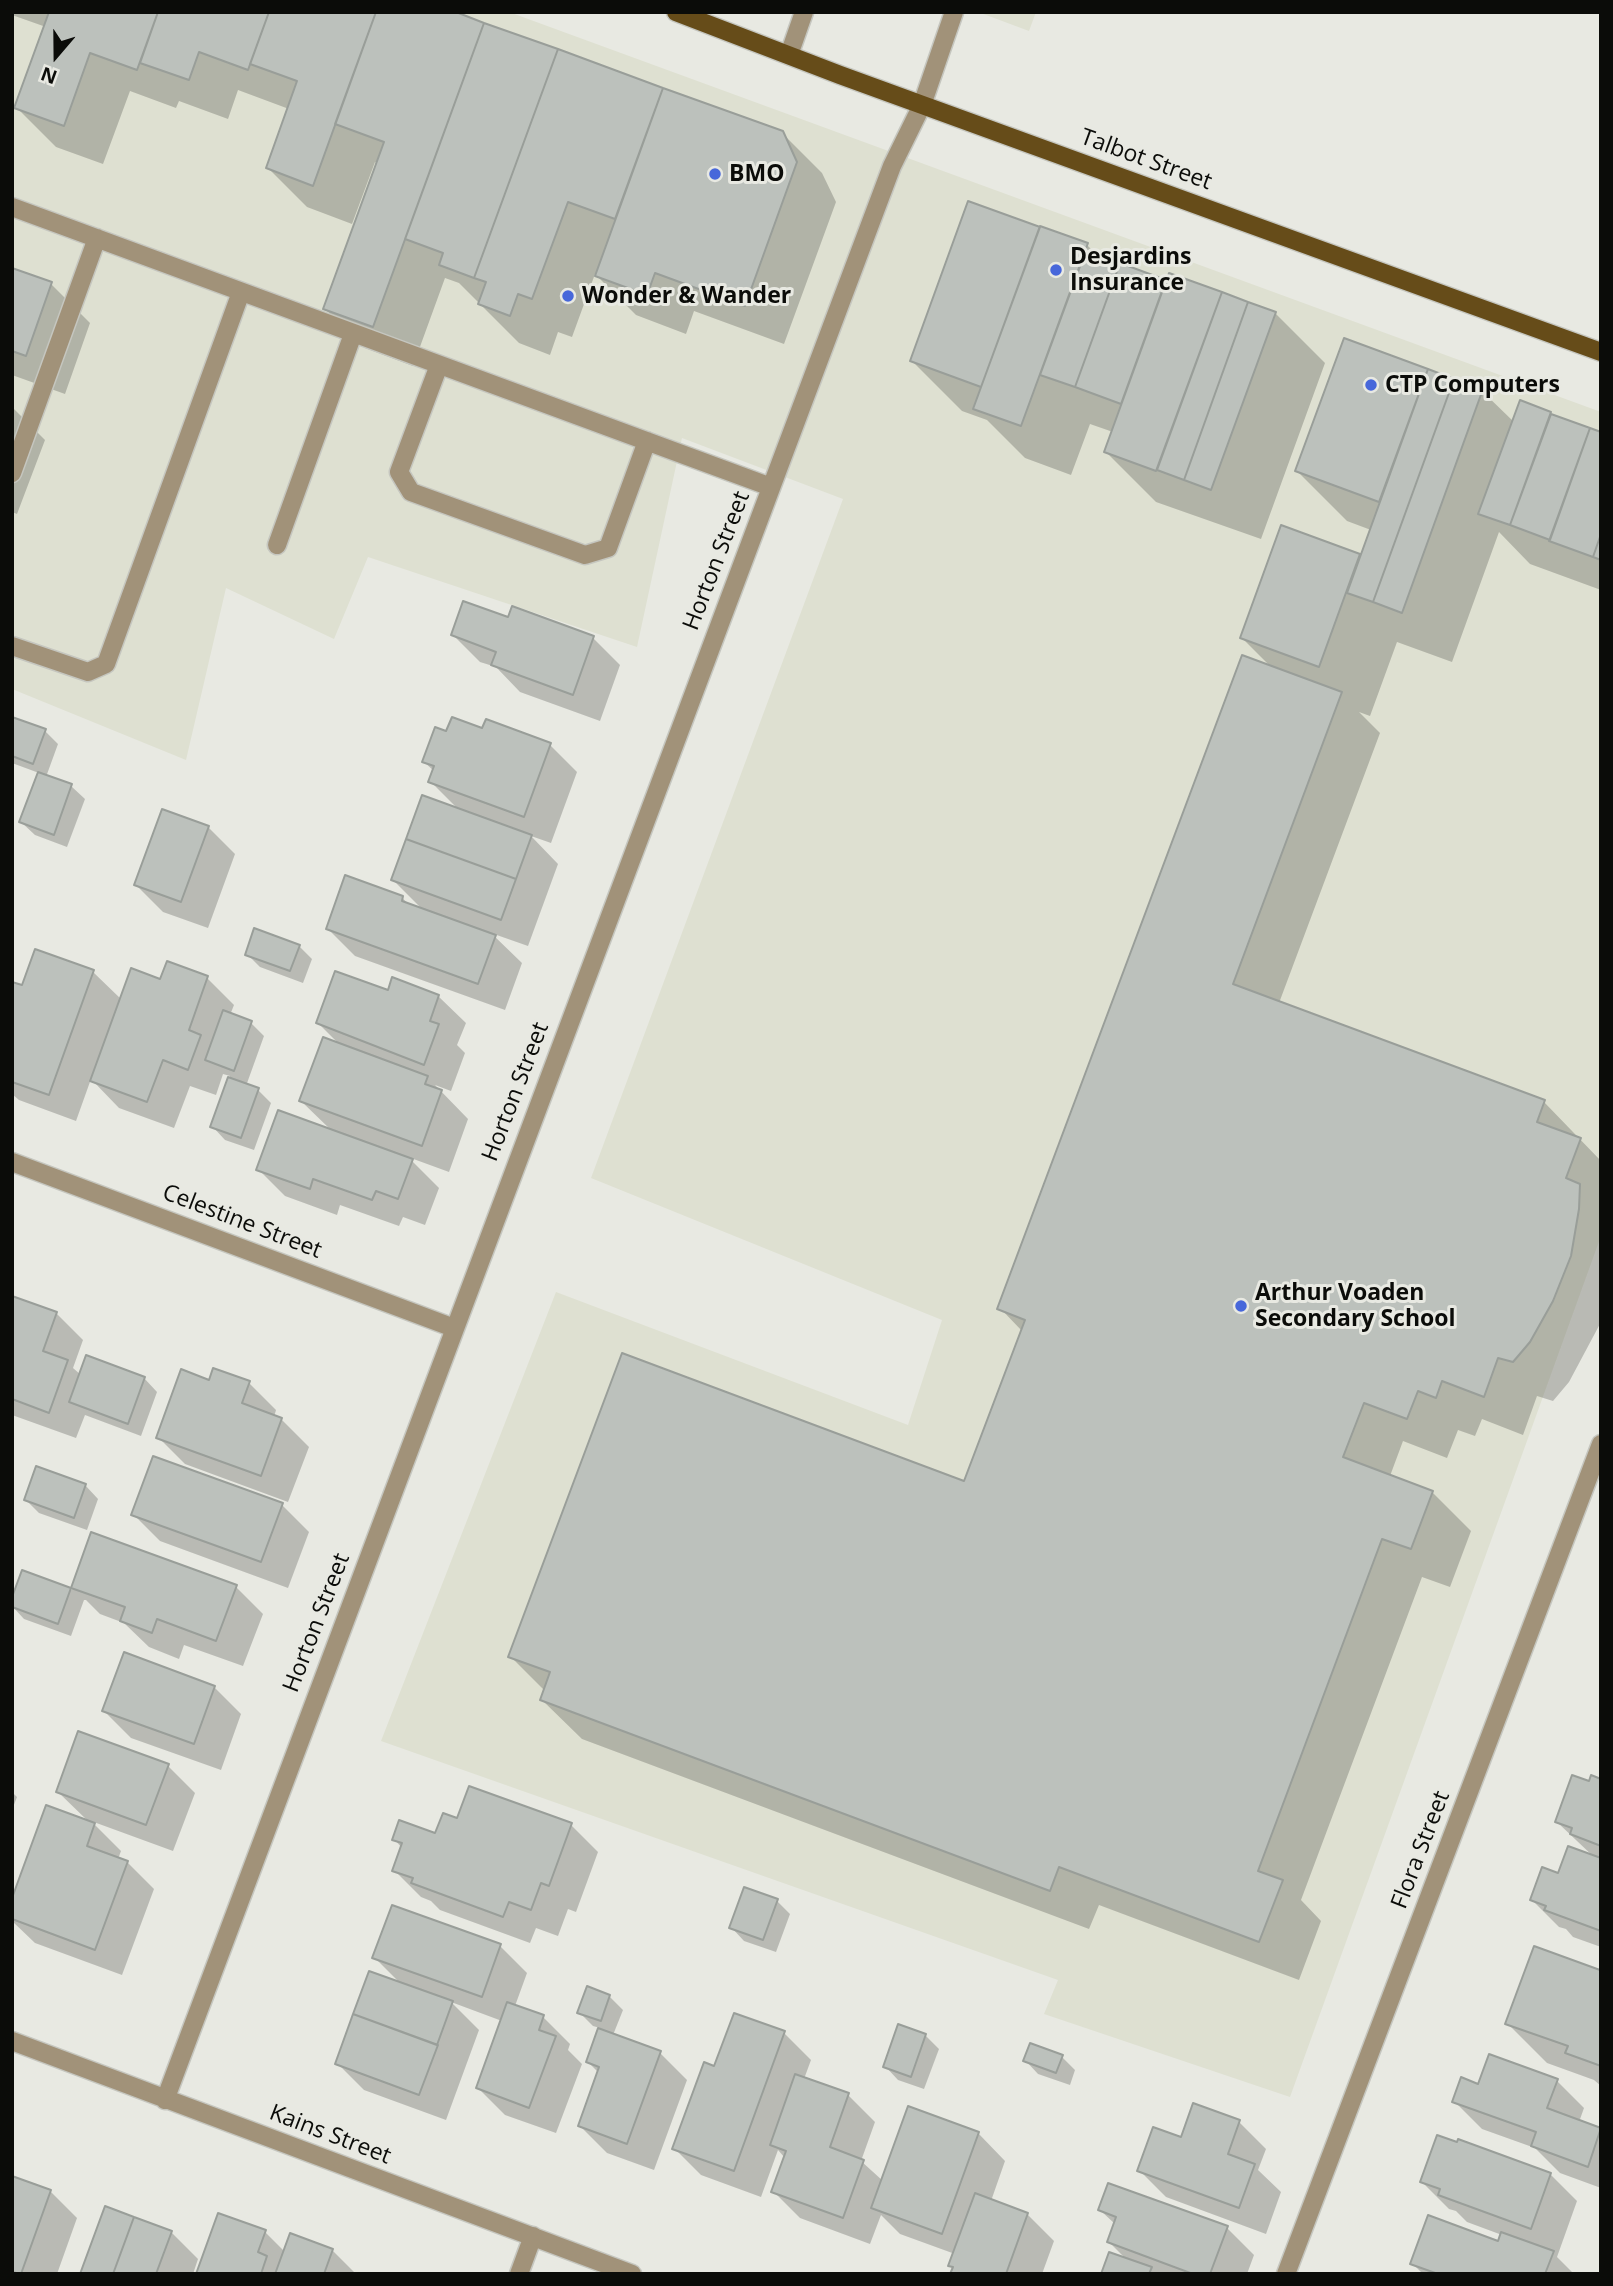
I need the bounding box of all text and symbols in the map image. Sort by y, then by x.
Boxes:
north arrow [21,21,91,91]
text: N [37,61,61,91]
street label: Talbot Street [1077,124,1215,196]
place label: BMO [729,160,784,188]
marker: BMO [707,166,723,182]
place label: Desjardins Insurance [1070,243,1192,297]
marker: Desjardins Insurance [1048,262,1064,278]
place label: Wonder & Wander [582,282,791,310]
marker: Wonder & Wander [560,288,576,304]
place label: CTP Computers [1385,371,1560,399]
marker: CTP Computers [1363,377,1379,393]
street label: Horton Street [678,488,756,634]
street label: Horton Street [477,1019,555,1165]
street label: Celestine Street [158,1179,326,1265]
place label: Arthur Voaden Secondary School [1255,1279,1455,1333]
marker: Arthur Voaden Secondary School [1233,1298,1249,1314]
street label: Horton Street [278,1550,356,1696]
street label: Flora Street [1386,1787,1456,1913]
street label: Kains Street [265,2099,395,2171]

